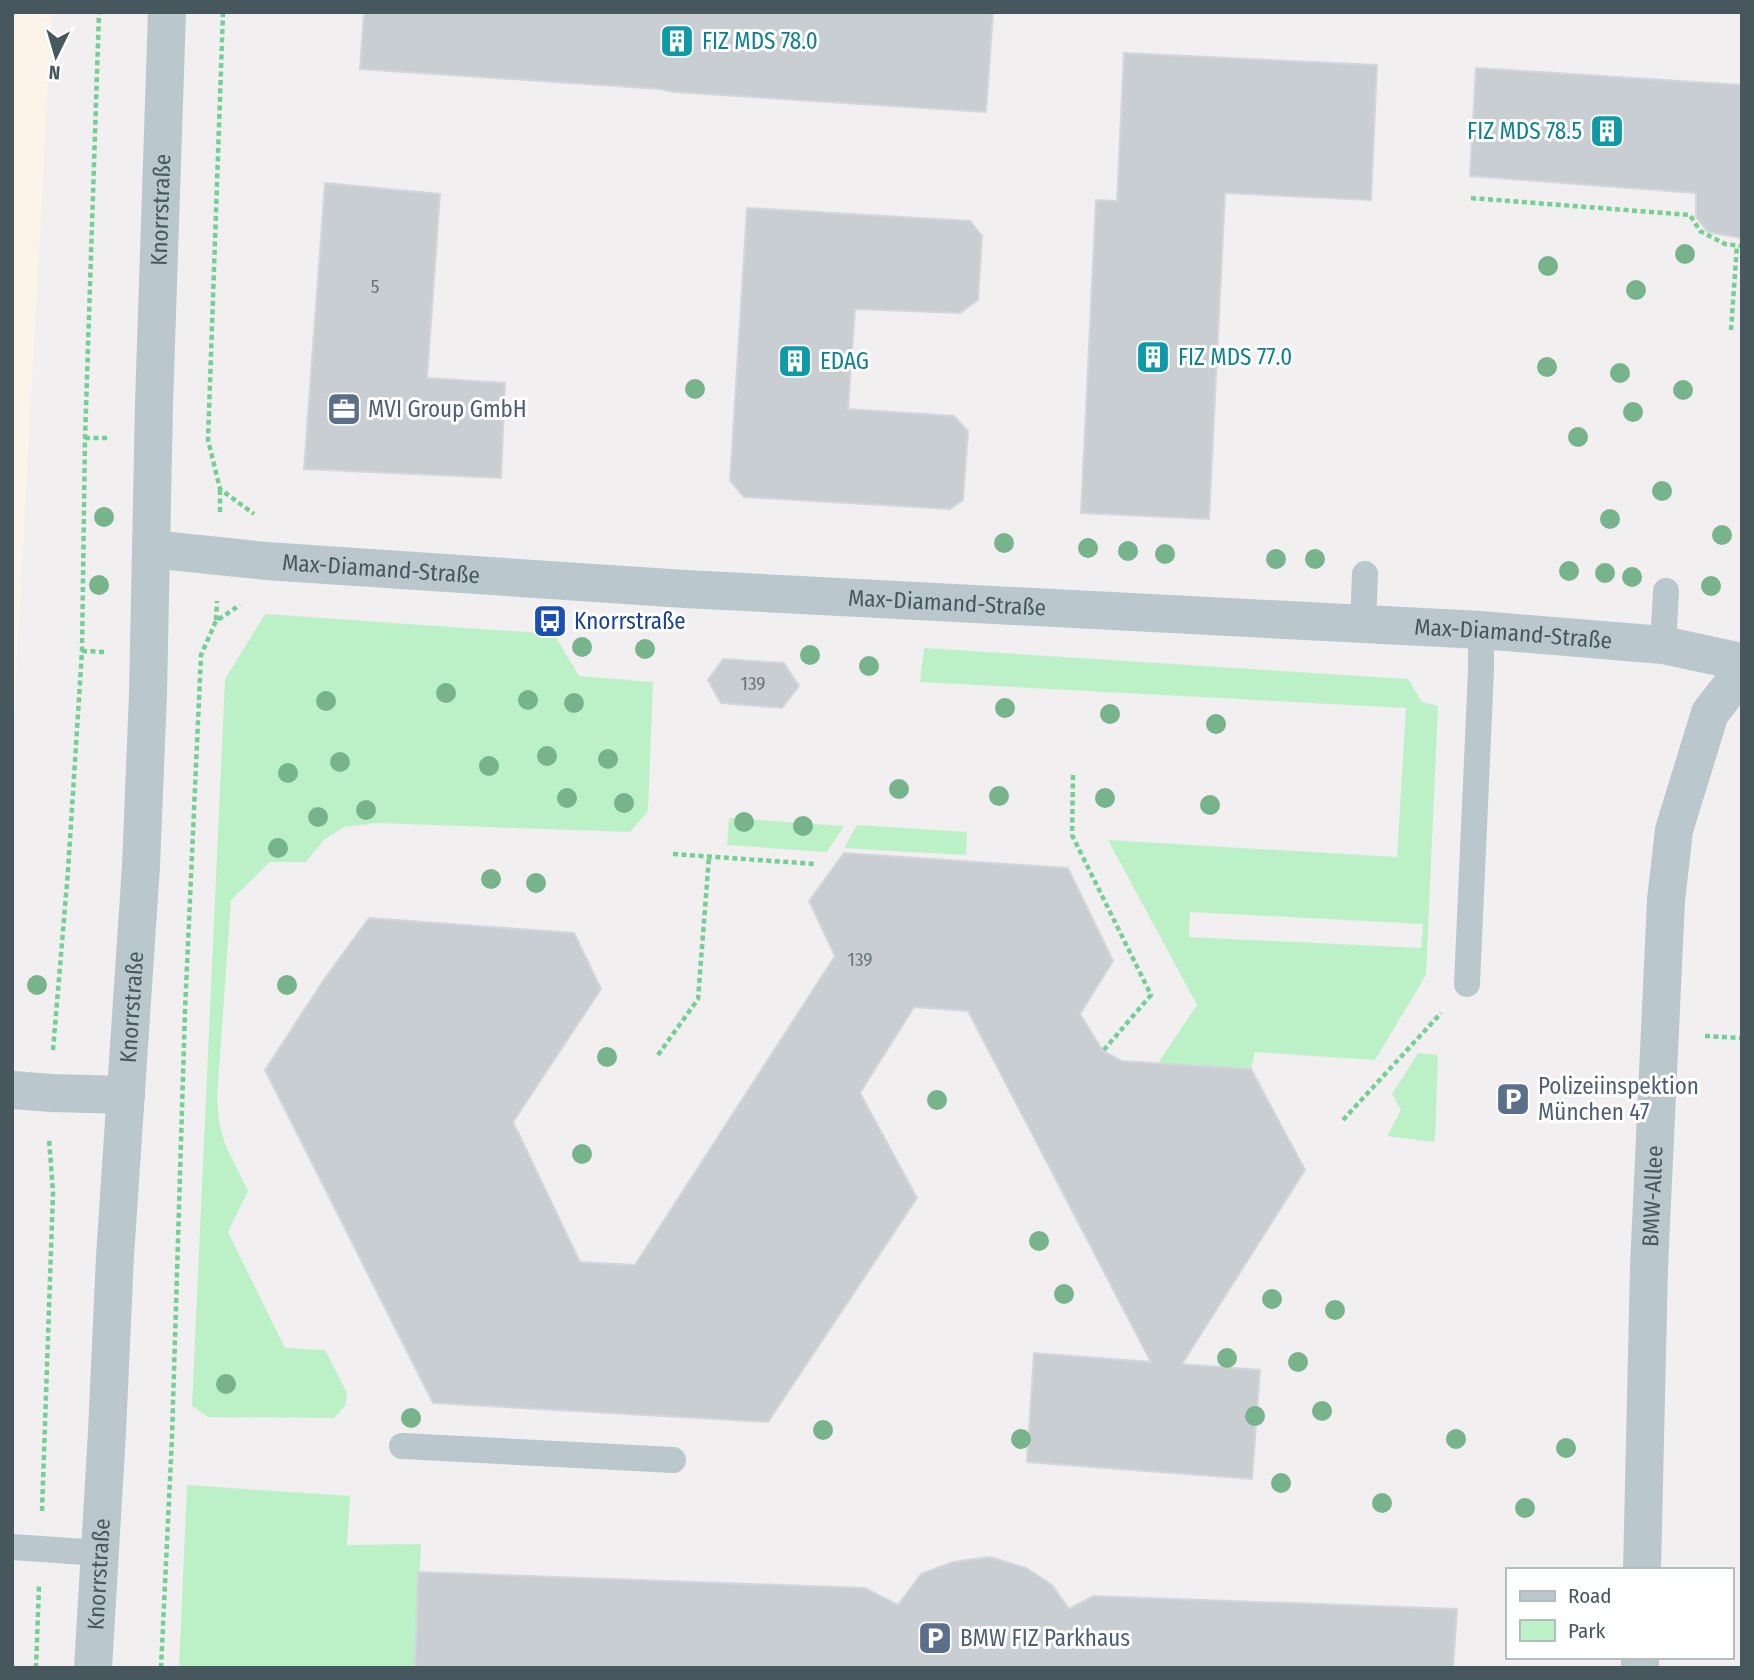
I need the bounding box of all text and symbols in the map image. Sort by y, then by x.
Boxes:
north arrow [21,21,91,91]
building icon: FIZ MDS 78.0 [658,22,696,60]
place label: FIZ MDS 78.0 [702,27,818,55]
text: N [48,60,61,84]
building icon: FIZ MDS 78.5 [1588,112,1626,150]
place label: FIZ MDS 78.5 [1467,117,1582,145]
street label: Knorrstraße [145,153,176,266]
house number: 5 [371,275,379,298]
building icon: FIZ MDS 77.0 [1134,338,1172,376]
building icon: EDAG [776,342,814,380]
place label: FIZ MDS 77.0 [1178,343,1292,371]
place label: EDAG [820,347,869,375]
office icon: MVI Group GmbH [325,390,363,428]
place label: MVI Group GmbH [368,395,527,423]
street label: Max-Diamand-Straße [281,548,481,589]
street label: Max-Diamand-Straße [847,583,1047,622]
bus stop icon: Knorrstraße [531,602,569,640]
place label: Knorrstraße [574,607,686,635]
street label: Max-Diamand-Straße [1414,613,1613,655]
house number: 139 [740,672,766,695]
house number: 139 [847,948,873,971]
street label: Knorrstraße [114,950,149,1064]
place label: Polizeiinspektion München 47 [1538,1072,1699,1126]
parking icon: Polizeiinspektion München 47 [1494,1080,1532,1118]
street label: BMW-Allee [1636,1145,1669,1247]
street label: Knorrstraße [81,1518,116,1631]
legend [1506,1568,1733,1659]
text: Road [1568,1583,1612,1609]
text: Park [1568,1618,1606,1644]
parking icon: BMW FIZ Parkhaus [916,1619,954,1657]
place label: BMW FIZ Parkhaus [960,1624,1130,1652]

